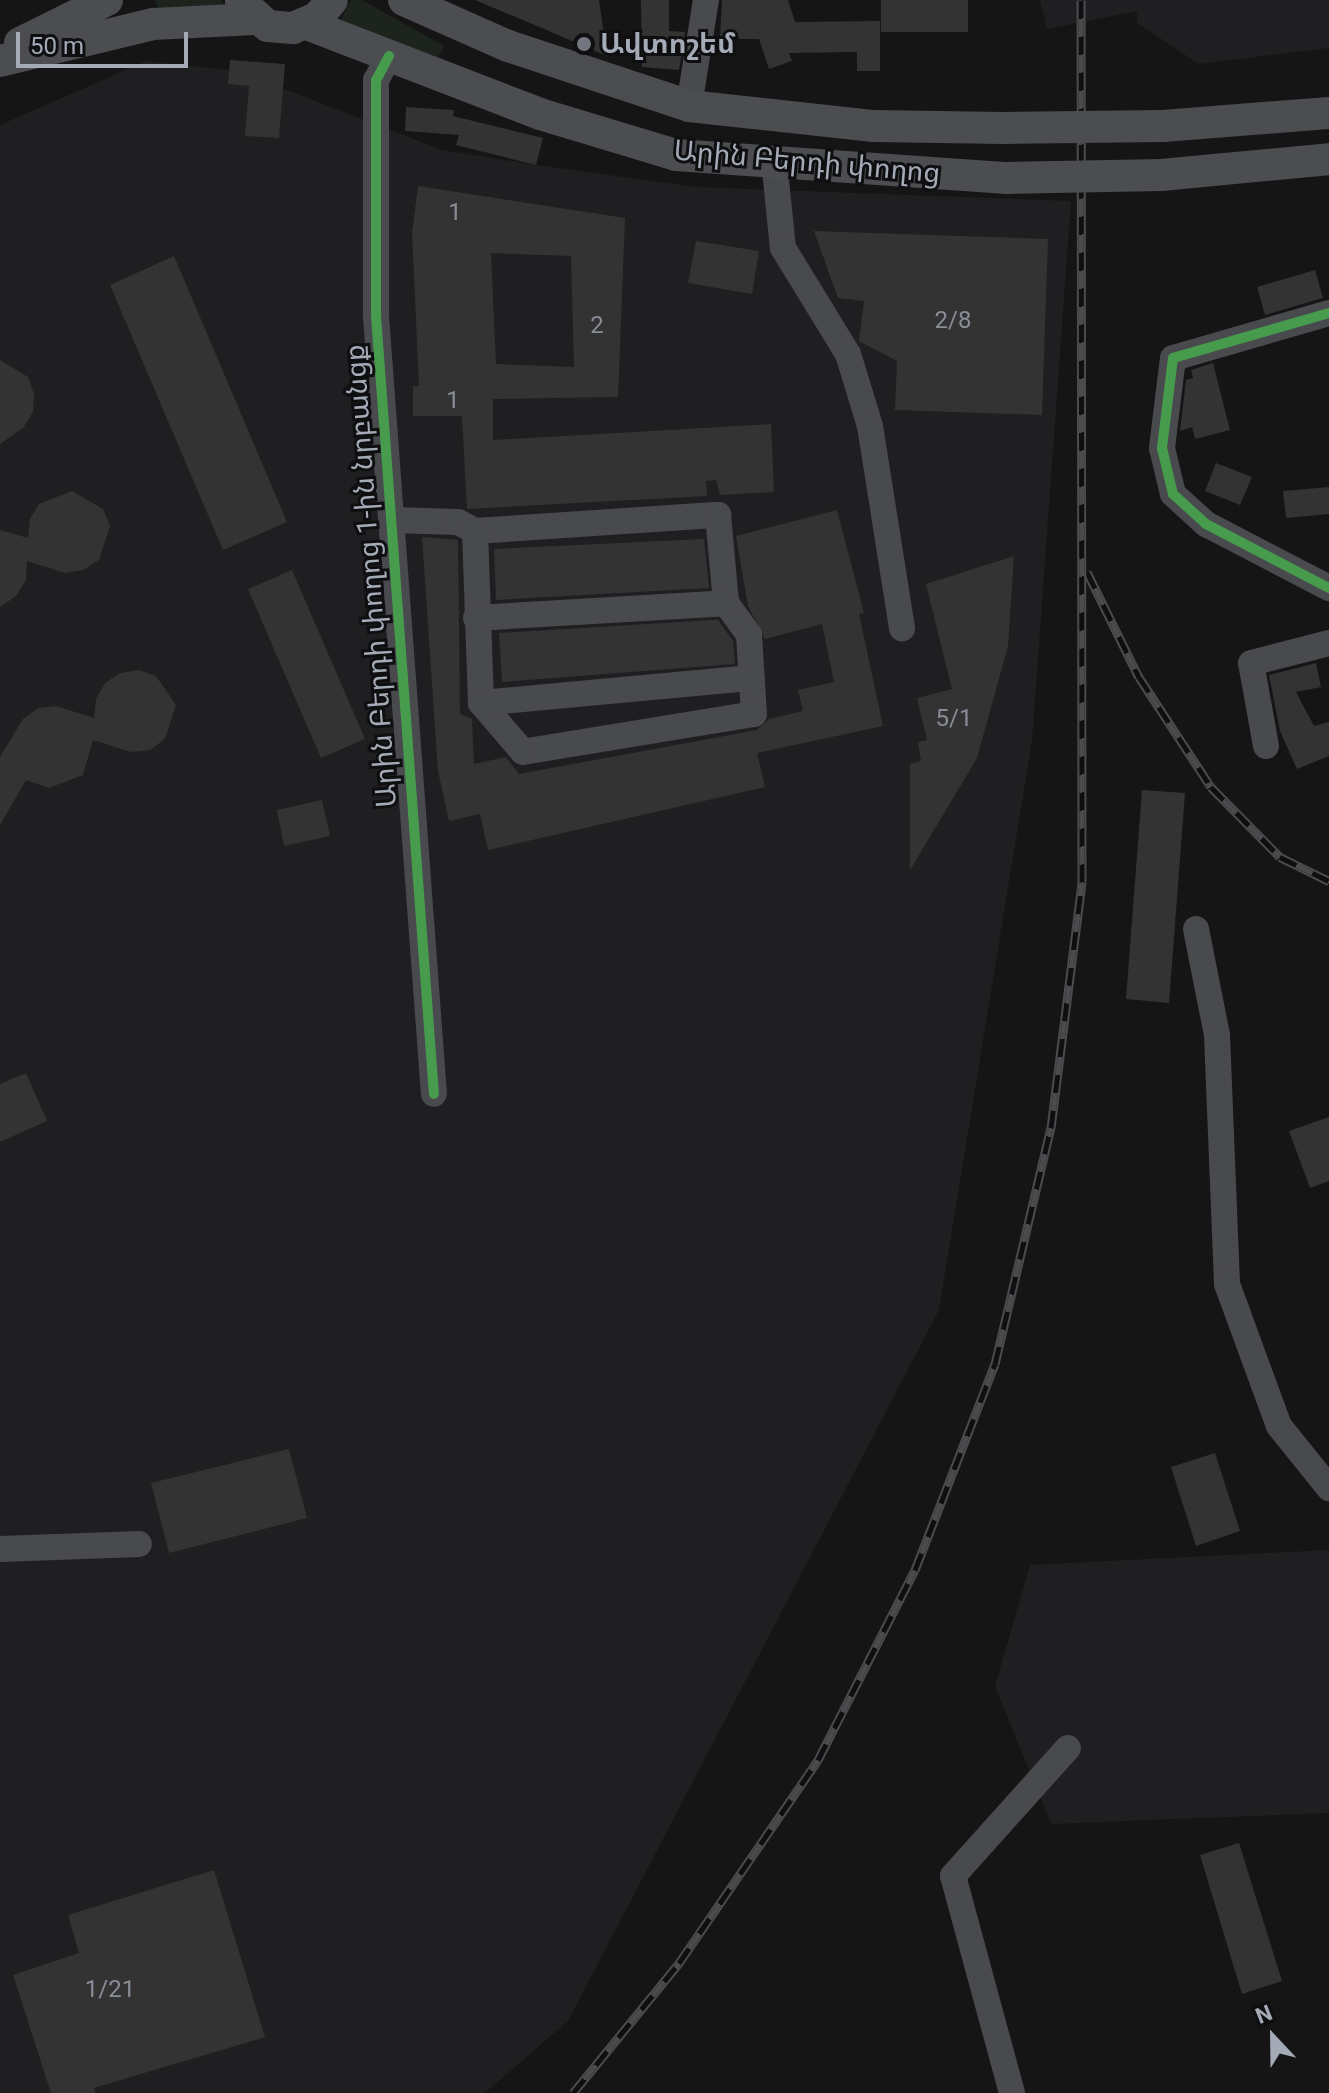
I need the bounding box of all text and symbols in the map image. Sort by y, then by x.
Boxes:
scale bar [20,16,192,66]
place label: Ավտոշեմ [600,27,735,61]
text: 50 m [30,32,84,60]
marker: Ավտոշեմ [575,35,593,53]
street label: Արին Բերդի փողոց [672,134,942,190]
house number: 1 [448,199,462,227]
house number: 2/8 [935,307,971,335]
house number: 2 [590,312,604,340]
street label: Արին Բերդի փողոց 1-ին նրբանցք [338,343,404,809]
house number: 1 [446,387,460,415]
house number: 5/1 [936,705,972,733]
house number: 1/21 [85,1976,135,2004]
north arrow [1233,1997,1313,2077]
text: N [1252,2000,1276,2029]

